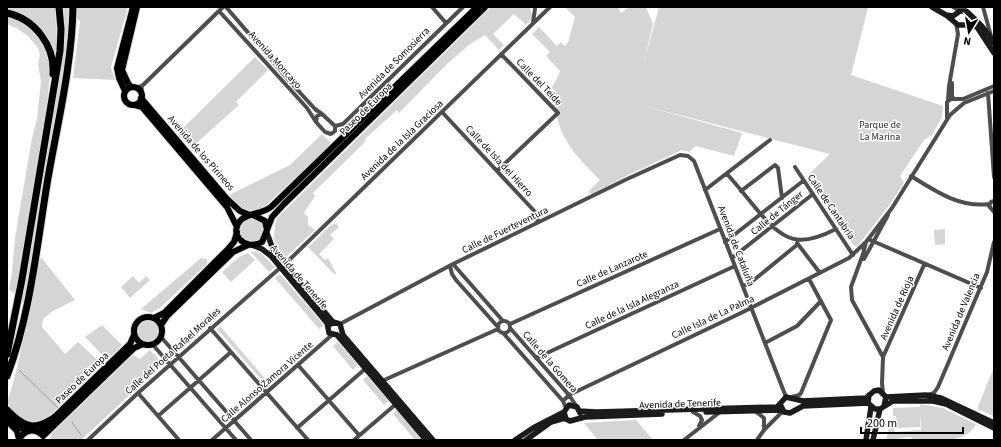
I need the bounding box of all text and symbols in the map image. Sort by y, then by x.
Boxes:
north arrow [949,12,989,52]
street label: Avenida de Somosierra [355,24,433,102]
street label: Avenida Moncayo [245,28,305,92]
text: N [962,33,972,49]
street label: Calle del Teide [513,55,565,109]
street label: Paseo de Europa [337,80,395,138]
street label: Avenida de la Isla Graciosa [358,97,446,183]
street label: Avenida de los Pirineos [164,112,238,194]
park label: Parque de La Marina [859,118,901,144]
street label: Calle de Isla del Hierro [462,122,536,200]
street label: Calle de Cantabria [804,171,858,243]
street label: Calle de Tánger [748,187,807,239]
street label: Calle de Fuerteventura [460,203,550,257]
street label: Avenida de Cataluña [714,204,758,288]
street label: Avenida de Tenerife [267,242,331,312]
street label: Calle de Lanzarote [574,247,650,291]
street label: Avenida de Valencia [938,271,984,353]
street label: Avenida de Rioja [877,274,917,342]
street label: Calle de la Isla Alegranza [583,277,681,333]
street label: Calle Isla de La Palma [669,292,757,342]
street label: Calle del Poeta Rafael Morales [122,304,224,398]
street label: Calle de la Gomera [519,328,581,396]
street label: Calle Alonso Zamora Vicente [218,338,316,426]
street label: Paseo de Europa [52,349,112,407]
street label: Avenida de Tenerife [639,396,721,412]
scale bar [861,409,963,435]
text: 200 m [867,415,897,432]

